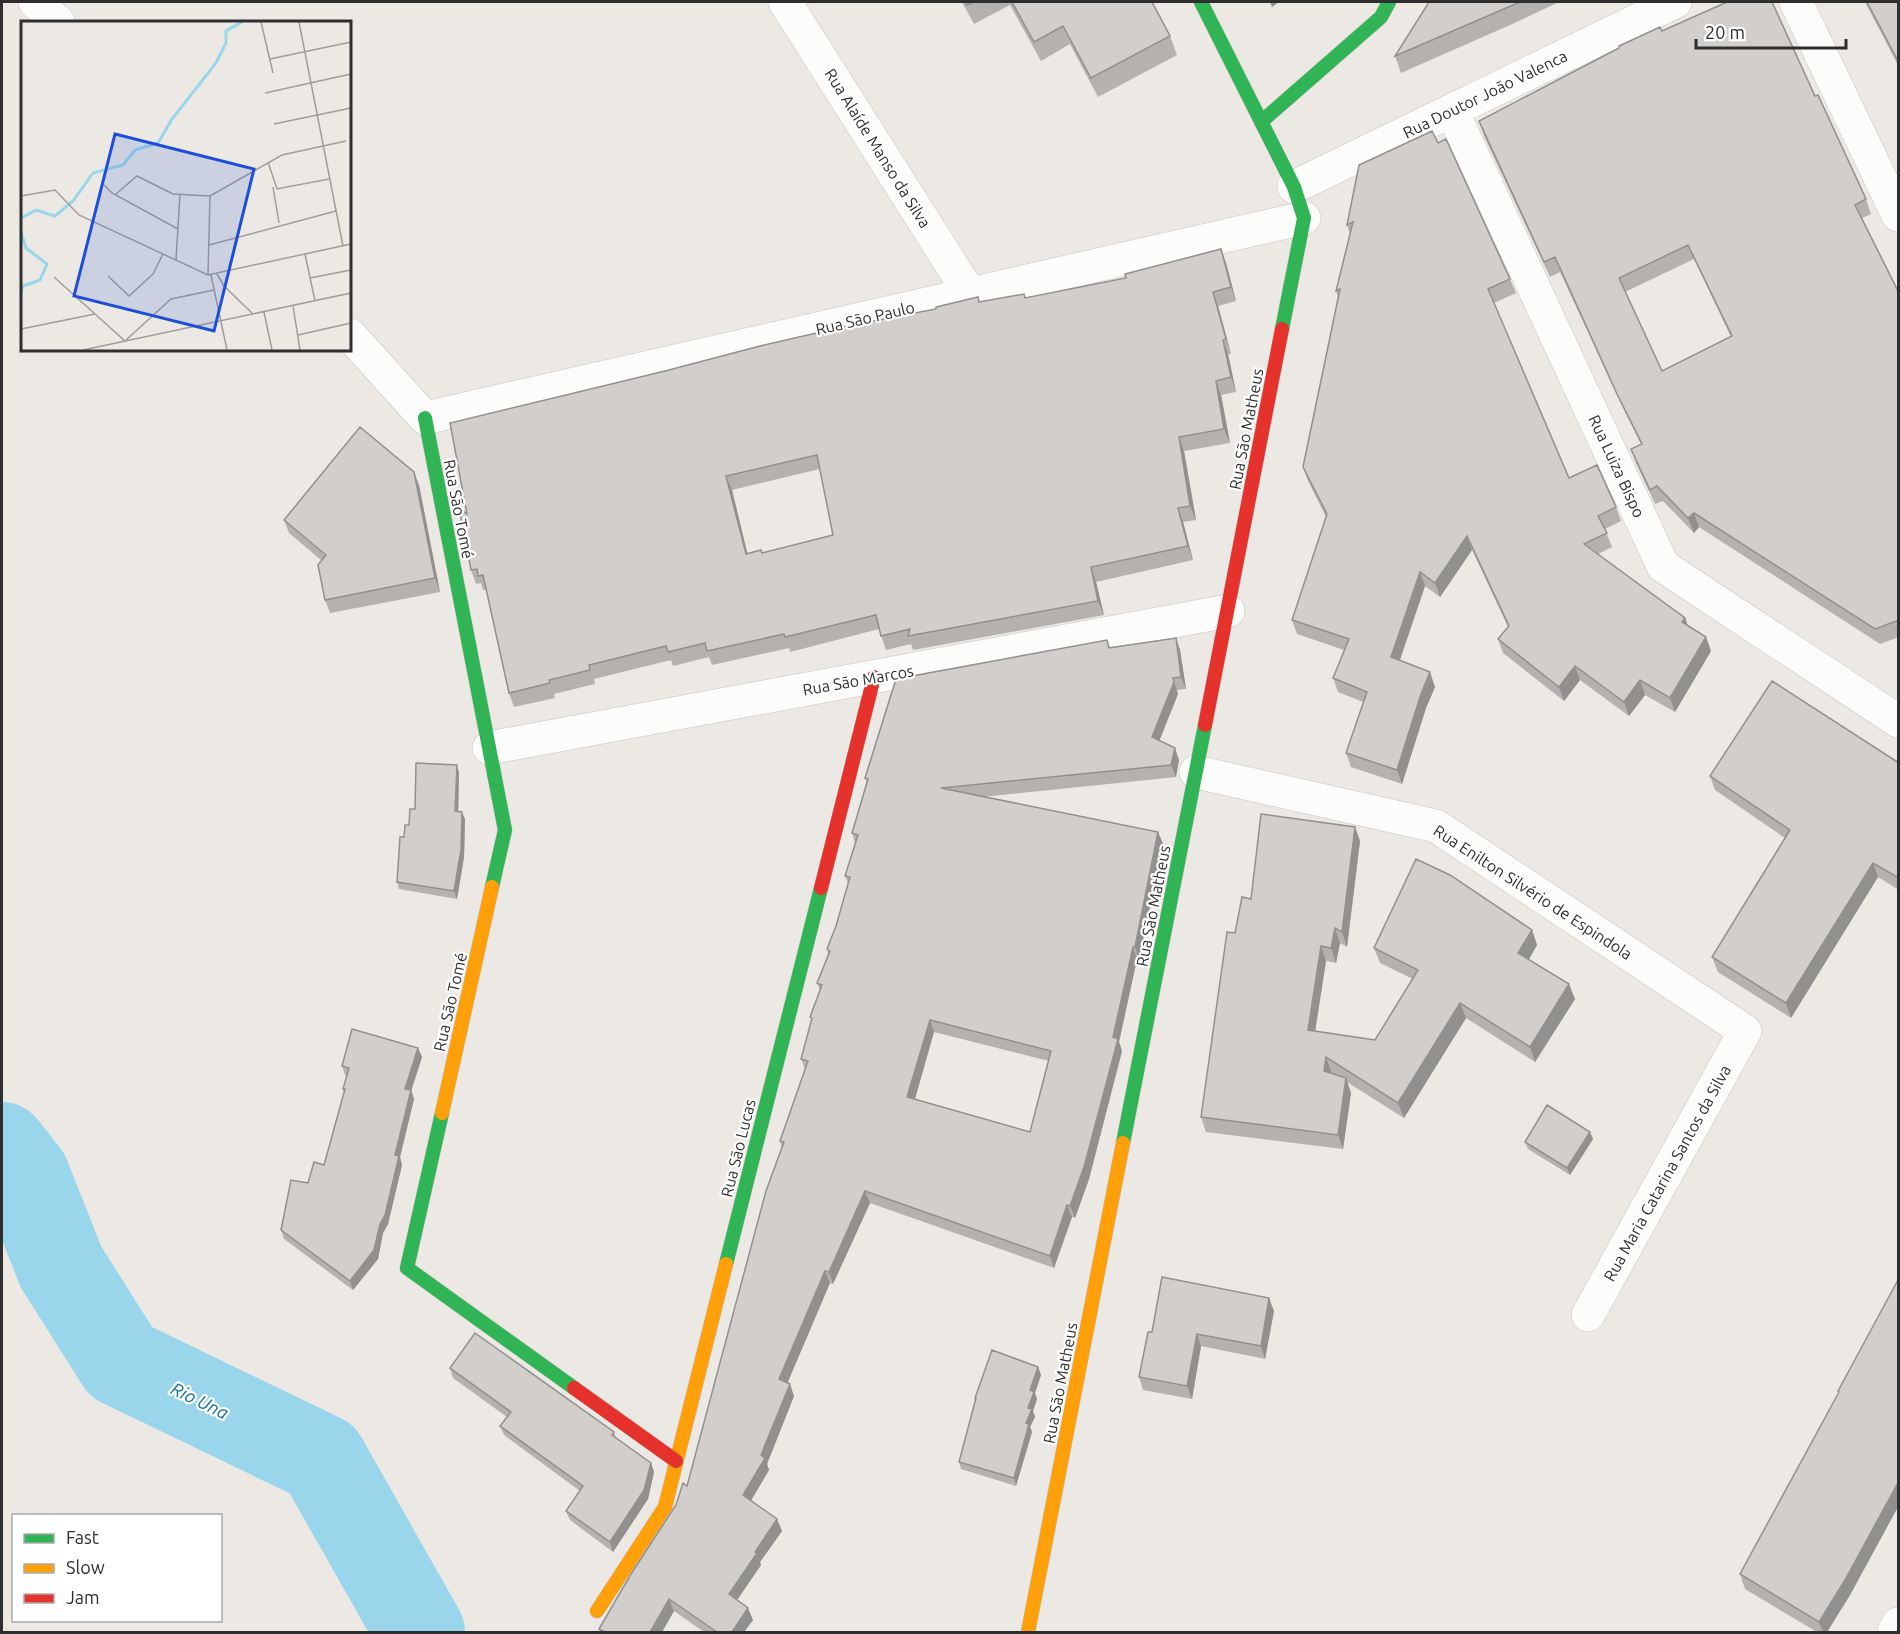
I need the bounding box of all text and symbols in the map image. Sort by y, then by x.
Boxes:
scale bar [1696,12,1846,50]
inset map [21,21,351,351]
text: 20 m [1705,22,1745,42]
street label: Rua Doutor João Valenca [1400,46,1570,142]
street label: Rua Alaíde Manso da Silva [821,65,935,231]
street label: Rua São Paulo [814,298,916,338]
street label: Rua São Matheus [1225,367,1267,491]
street label: Rua Luiza Bispo [1585,412,1649,520]
street label: Rua São Tomé [441,458,477,560]
street label: Rua São Marcos [801,661,915,699]
street label: Rua Enilton Silvério de Espindola [1430,821,1636,963]
street label: Rua São Matheus [1132,844,1174,968]
street label: Rua São Tomé [430,951,470,1053]
street label: Rua Maria Catarina Santos da Silva [1600,1062,1734,1284]
street label: Rua São Lucas [717,1097,759,1199]
street label: Rua São Matheus [1039,1321,1081,1445]
water label: Rio Una [168,1378,232,1422]
legend [12,1514,222,1622]
text: Fast [66,1527,99,1547]
text: Slow [66,1557,105,1577]
text: Jam [66,1587,100,1607]

